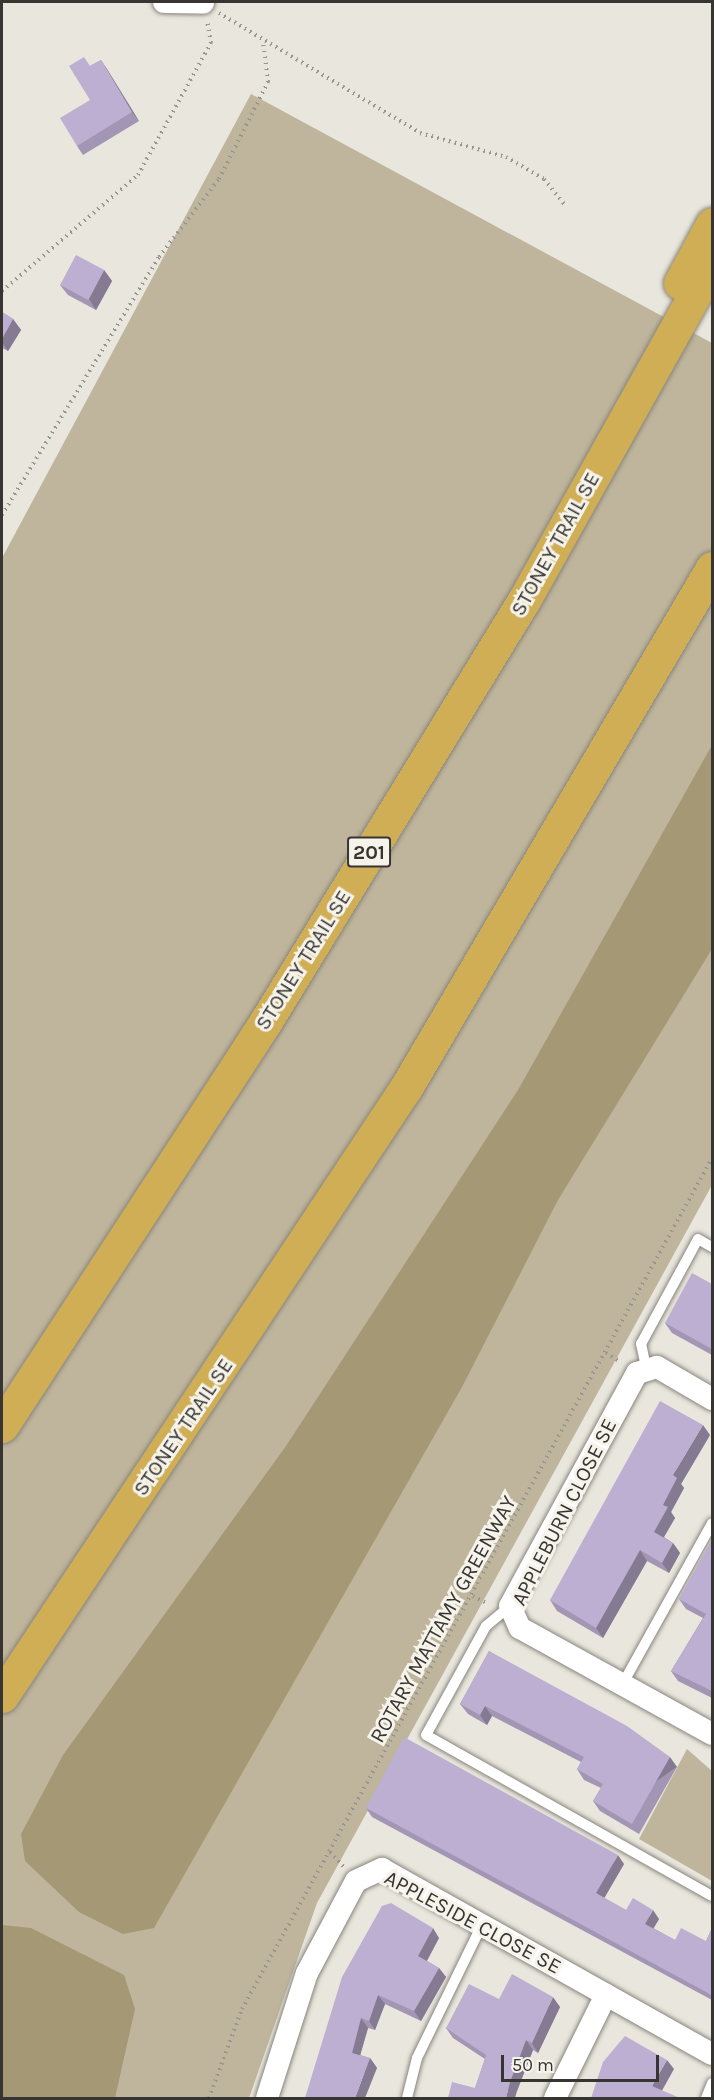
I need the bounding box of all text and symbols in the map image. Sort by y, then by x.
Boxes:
street label: STONEY TRAIL SE [505,468,605,620]
road number: 201 [346,835,392,869]
street label: STONEY TRAIL SE [250,885,356,1035]
street label: STONEY TRAIL SE [128,1354,238,1500]
street label: APPLEBURN CLOSE SE [506,1414,622,1610]
street label: ROTARY MATTAMY GREENWAY [364,1491,522,1747]
street label: APPLESIDE CLOSE SE [380,1865,566,1979]
scale bar [504,2043,662,2081]
text: 50 m [512,2054,554,2076]

